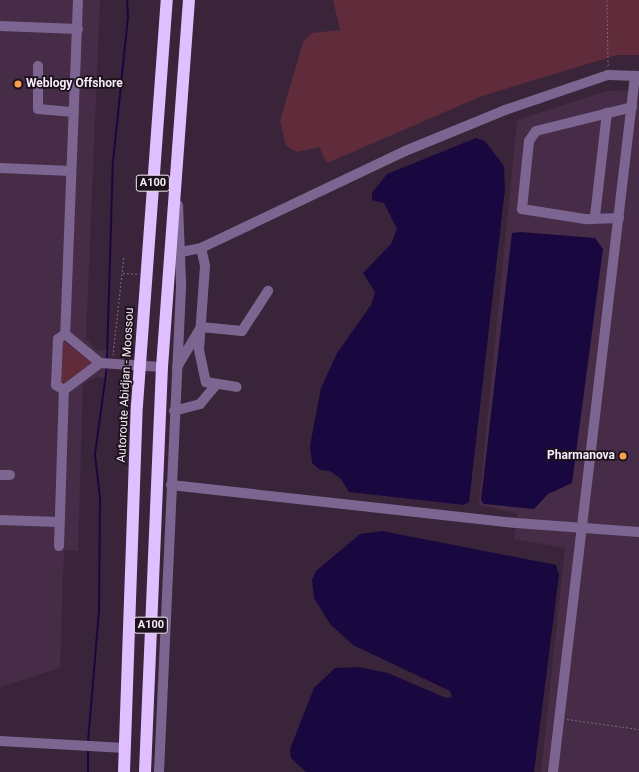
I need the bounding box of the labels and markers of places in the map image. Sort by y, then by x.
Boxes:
place label: Weblogy Offshore [26,77,123,91]
marker: Weblogy Offshore [13,79,23,89]
place label: Pharmanova [547,449,615,463]
marker: Pharmanova [618,451,628,461]

